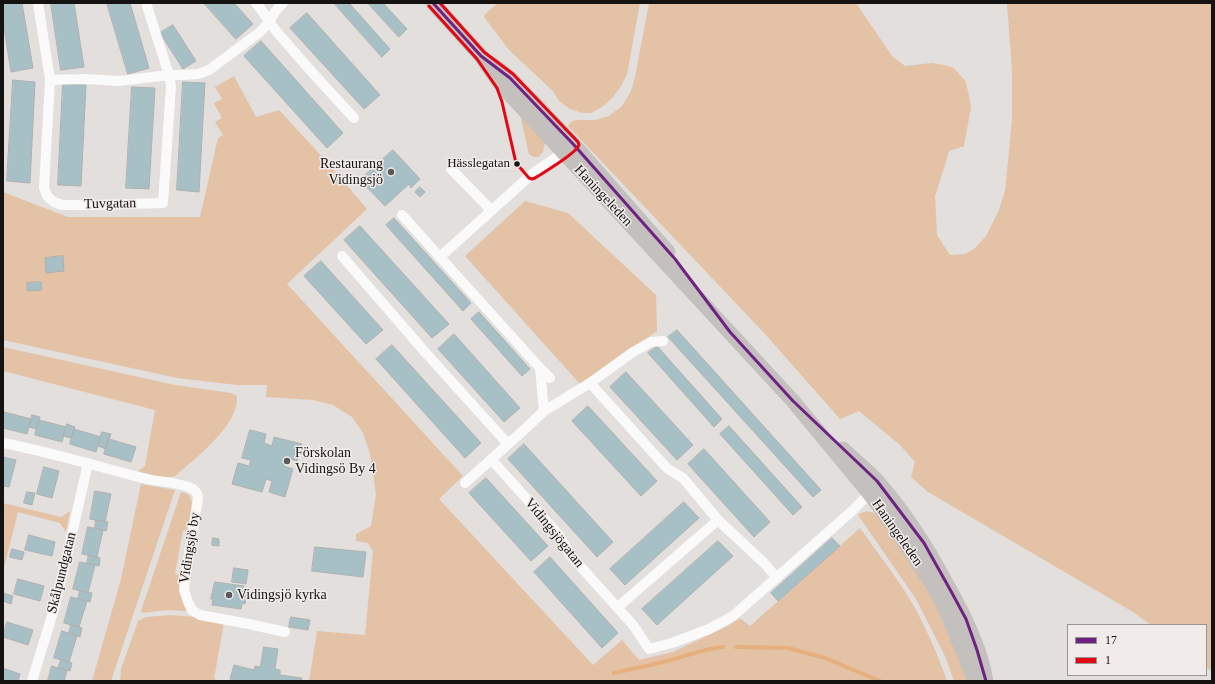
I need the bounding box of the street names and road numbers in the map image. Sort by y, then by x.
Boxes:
street label: Haningeleden [570,162,636,230]
street label: Tuvgatan [84,195,136,213]
street label: Vidingsjögatan [521,495,587,571]
street label: Haningeleden [868,496,926,570]
street label: Vidingsjö by [176,511,204,585]
street label: Skålpundgatan [44,531,80,615]

